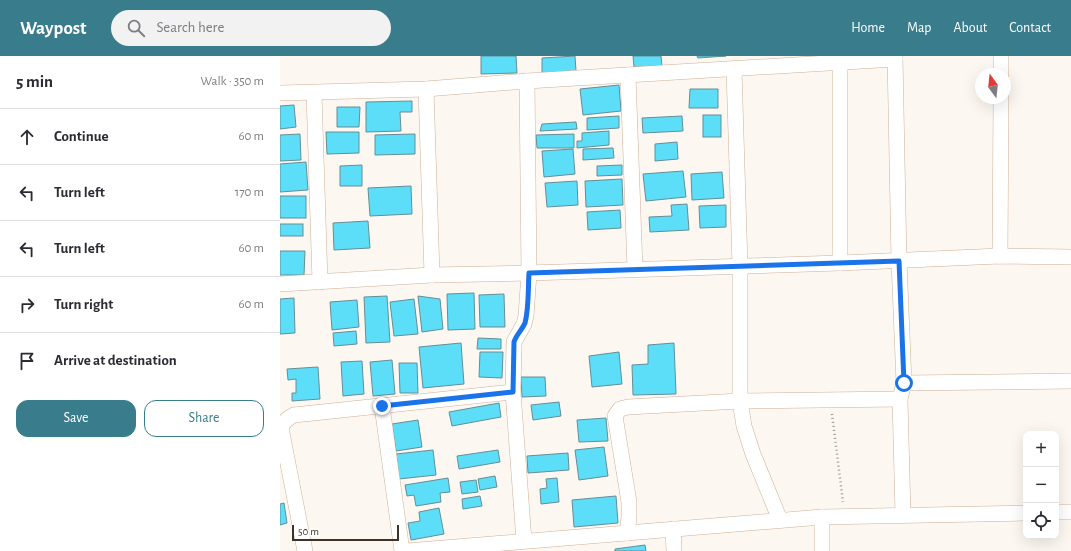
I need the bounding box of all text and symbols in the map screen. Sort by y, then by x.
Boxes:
search box [111,10,391,46]
icon: search [125,17,147,39]
text: Waypost [20,19,87,38]
text: Search here [157,20,224,35]
text: Home [851,21,885,35]
text: Map [907,21,931,35]
text: About [953,21,987,35]
text: Contact [1009,21,1051,35]
north arrow [975,68,1011,104]
text: 5 min [16,73,53,90]
text: Walk · 350 m [200,75,264,88]
icon: ahead [16,126,38,148]
text: Continue [54,129,109,144]
text: 60 m [238,130,264,143]
icon: left [16,182,38,204]
text: Turn left [54,185,105,200]
text: 170 m [235,186,264,199]
icon: left [16,238,38,260]
text: Turn left [54,241,105,256]
text: 60 m [238,242,264,255]
icon: right [16,294,38,316]
text: Turn right [54,297,113,312]
text: 60 m [238,298,264,311]
icon: arrive [16,350,38,372]
text: Arrive at destination [54,353,177,368]
route start [895,374,913,392]
route end [373,397,391,415]
button: Save [16,400,136,437]
button: Share [144,400,264,437]
map controls [1023,431,1059,539]
button: + [1023,431,1059,467]
button: − [1023,467,1059,503]
button: locate [1023,503,1059,539]
scale bar [292,523,399,542]
text: 50 m [298,526,319,537]

